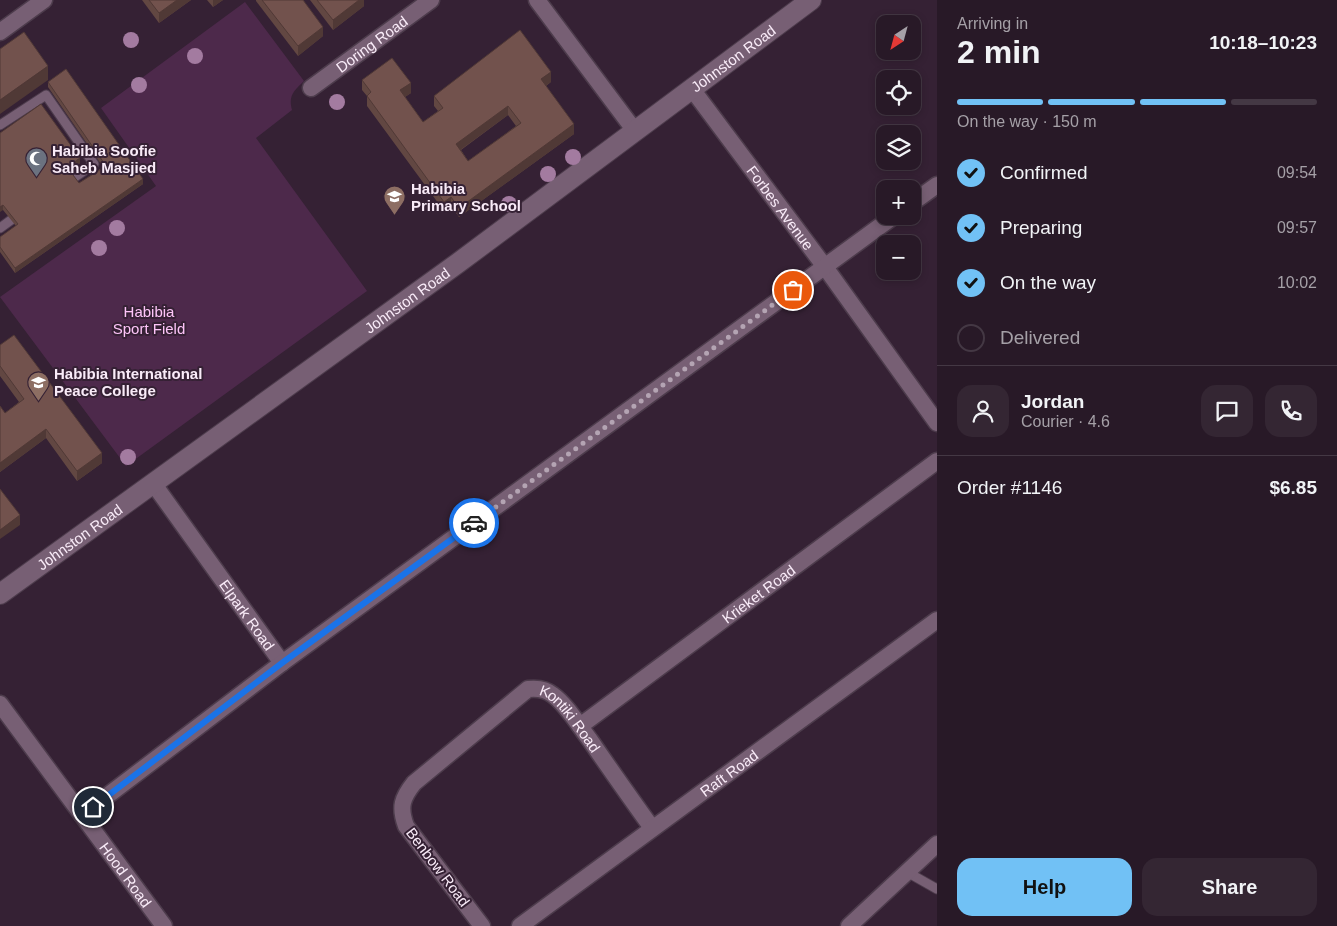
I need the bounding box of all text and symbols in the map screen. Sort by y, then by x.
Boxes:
street label: Doring Road [332,12,410,75]
north arrow [876,15,921,60]
map controls [876,15,921,280]
text: Arriving in [957,15,1028,32]
street label: Johnston Road [687,21,779,95]
text: 10:18–10:23 [1209,32,1317,53]
text: 2 min [957,34,1041,70]
button: locate [876,70,921,115]
text: On the way · 150 m [957,113,1097,130]
button: layers [876,125,921,170]
place label: Habibia Soofie Saheb Masjied [52,142,156,176]
mosque icon: Habibia Soofie Saheb Masjied [24,147,48,178]
icon: check [957,159,985,187]
street label: Forbes Avenue [744,162,818,253]
text: Confirmed [1000,162,1088,183]
text: 09:54 [1277,164,1317,181]
place label: Habibia Primary School [411,180,521,214]
button: + [876,180,921,225]
school or university icon: Habibia Primary School [383,185,407,216]
icon: check [957,214,985,242]
text: Preparing [1000,217,1082,238]
text: 09:57 [1277,219,1317,236]
button: − [876,235,921,280]
street label: Johnston Road [361,264,453,336]
pin [772,269,814,311]
icon: check [957,269,985,297]
text: On the way [1000,272,1096,293]
text: 10:02 [1277,274,1317,291]
icon: bag [779,276,807,304]
park label: Habibia Sport Field [113,303,185,337]
text: Delivered [1000,327,1080,348]
place label: Habibia International Peace College [54,365,202,399]
school or university icon: Habibia International Peace College [26,370,50,401]
button: person [957,385,1009,437]
button: chat [1201,385,1253,437]
button: phone [1265,385,1317,437]
text: Jordan [1021,391,1084,412]
text: Courier · 4.6 [1021,413,1110,430]
text: Order #1146 [957,477,1062,498]
text: $6.85 [1269,477,1317,498]
courier [449,498,499,548]
street label: Johnston Road [34,500,125,573]
icon: car [460,509,488,537]
street label: Krieket Road [718,561,798,626]
street label: Elpark Road [216,576,278,653]
street label: Kontiki Road [538,681,604,755]
street label: Raft Road [697,746,761,800]
pin [72,786,114,828]
icon: home [79,793,107,821]
street label: Benbow Road [403,824,473,910]
street label: Hood Road [97,839,155,910]
button: Help [957,858,1132,916]
button: Share [1142,858,1317,916]

